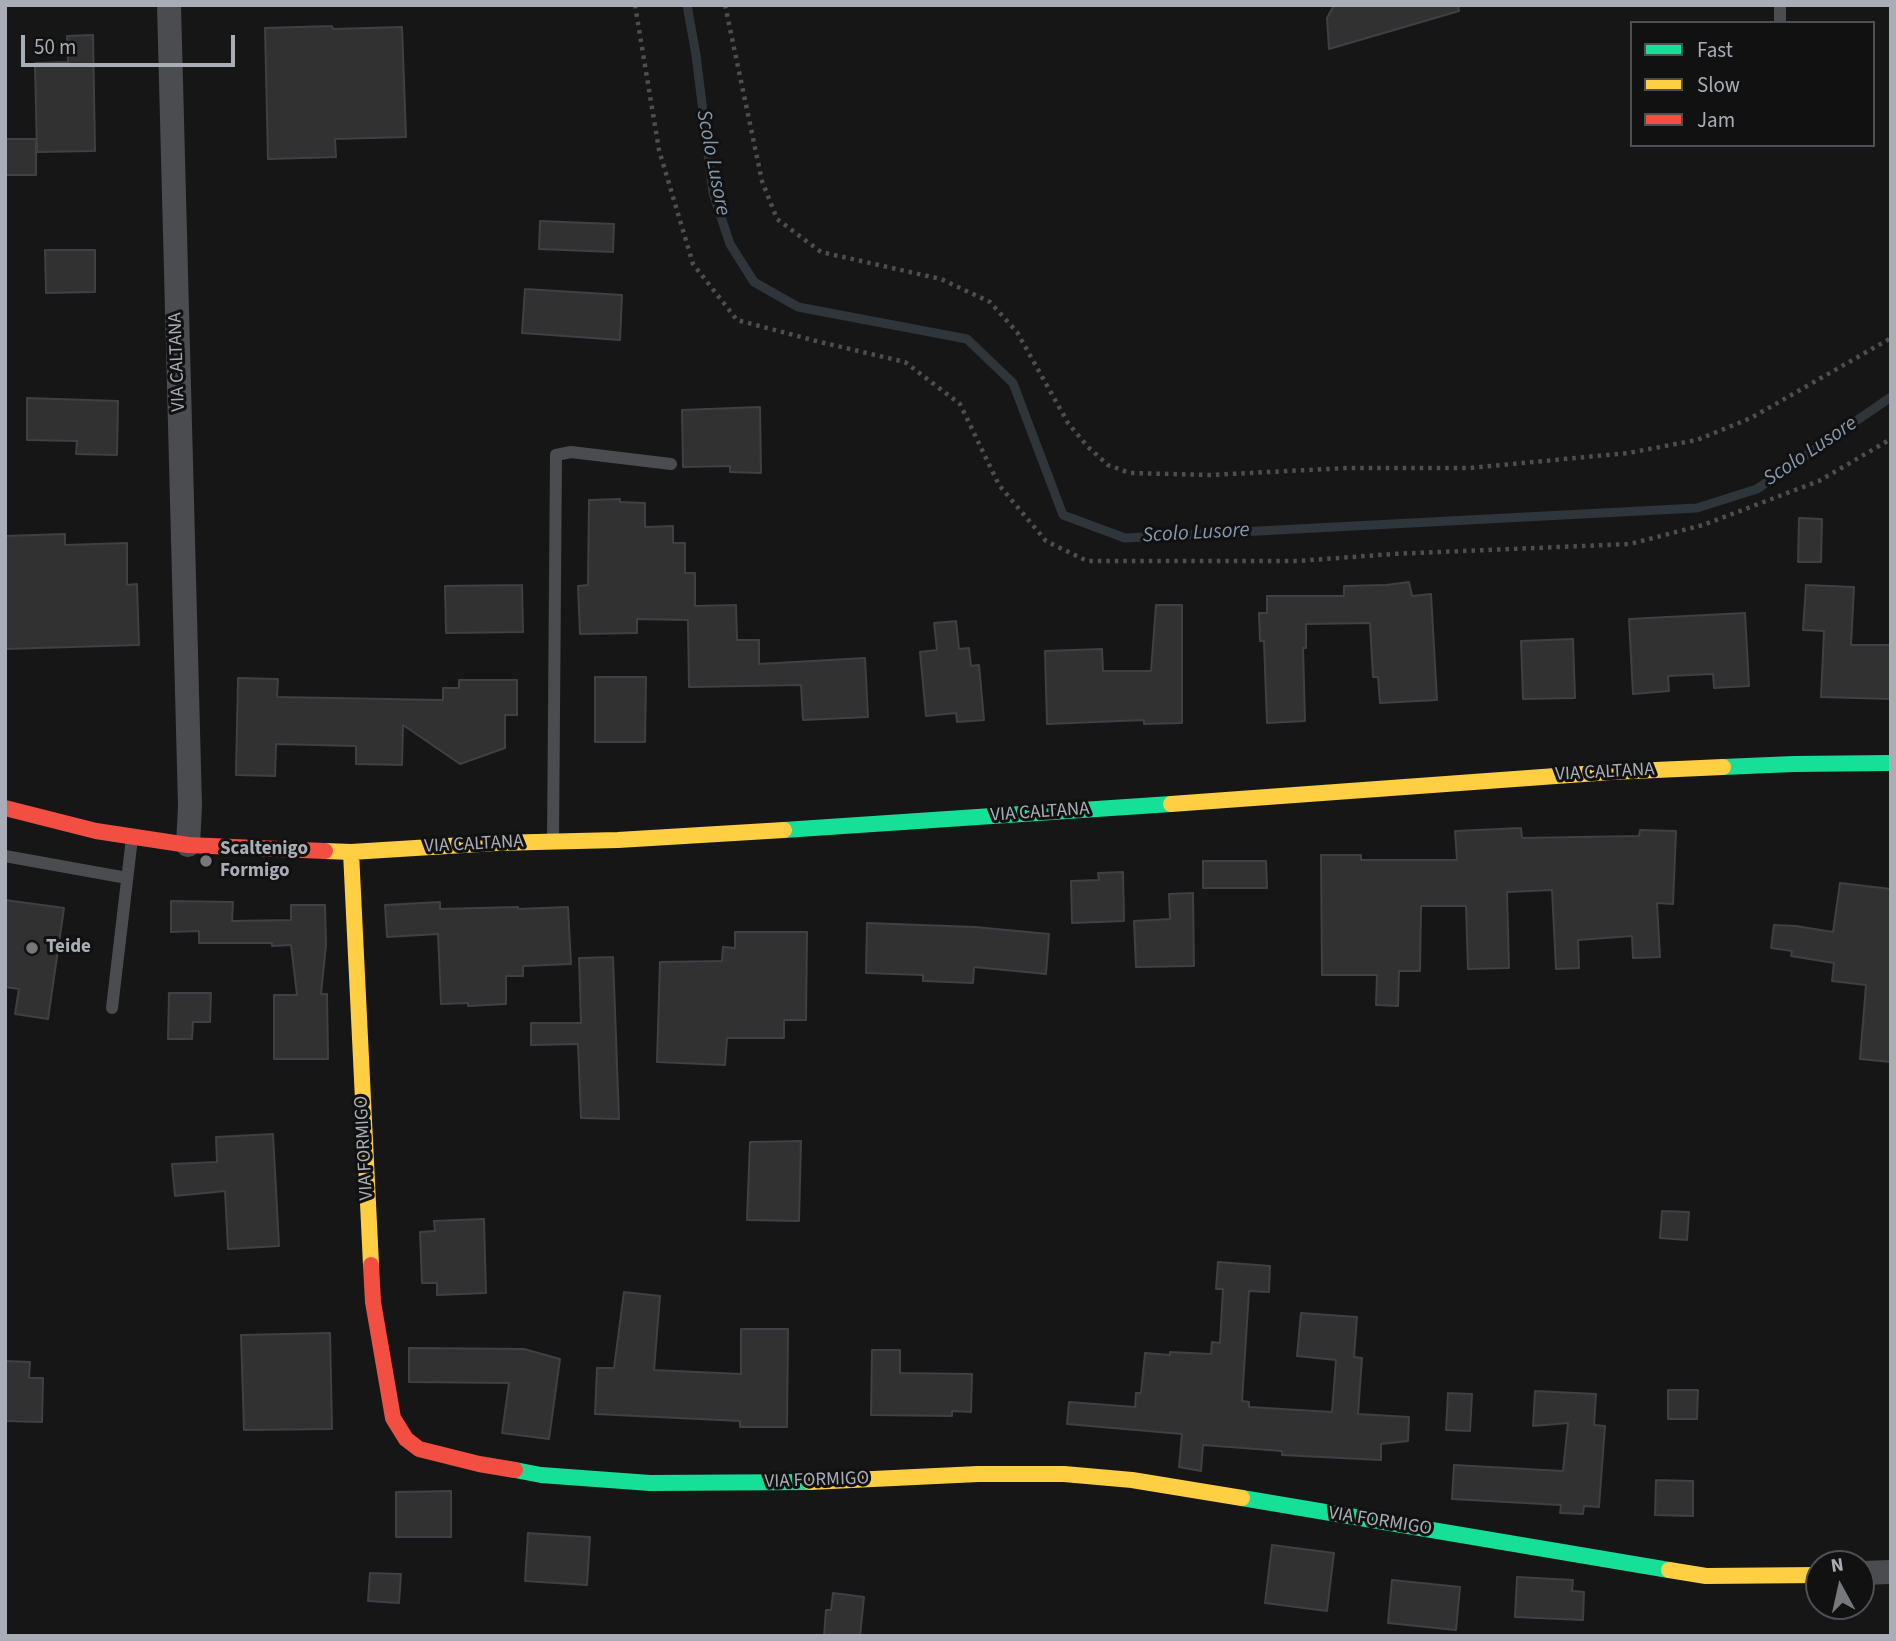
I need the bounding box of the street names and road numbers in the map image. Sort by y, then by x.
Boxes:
street label: VIA CALTANA [165,312,191,412]
street label: VIA CALTANA [1555,759,1655,787]
street label: VIA CALTANA [990,798,1090,828]
street label: VIA CALTANA [424,831,524,859]
street label: VIA FORMIGO [351,1095,379,1201]
street label: VIA FORMIGO [764,1468,870,1494]
street label: VIA FORMIGO [1327,1503,1433,1541]

